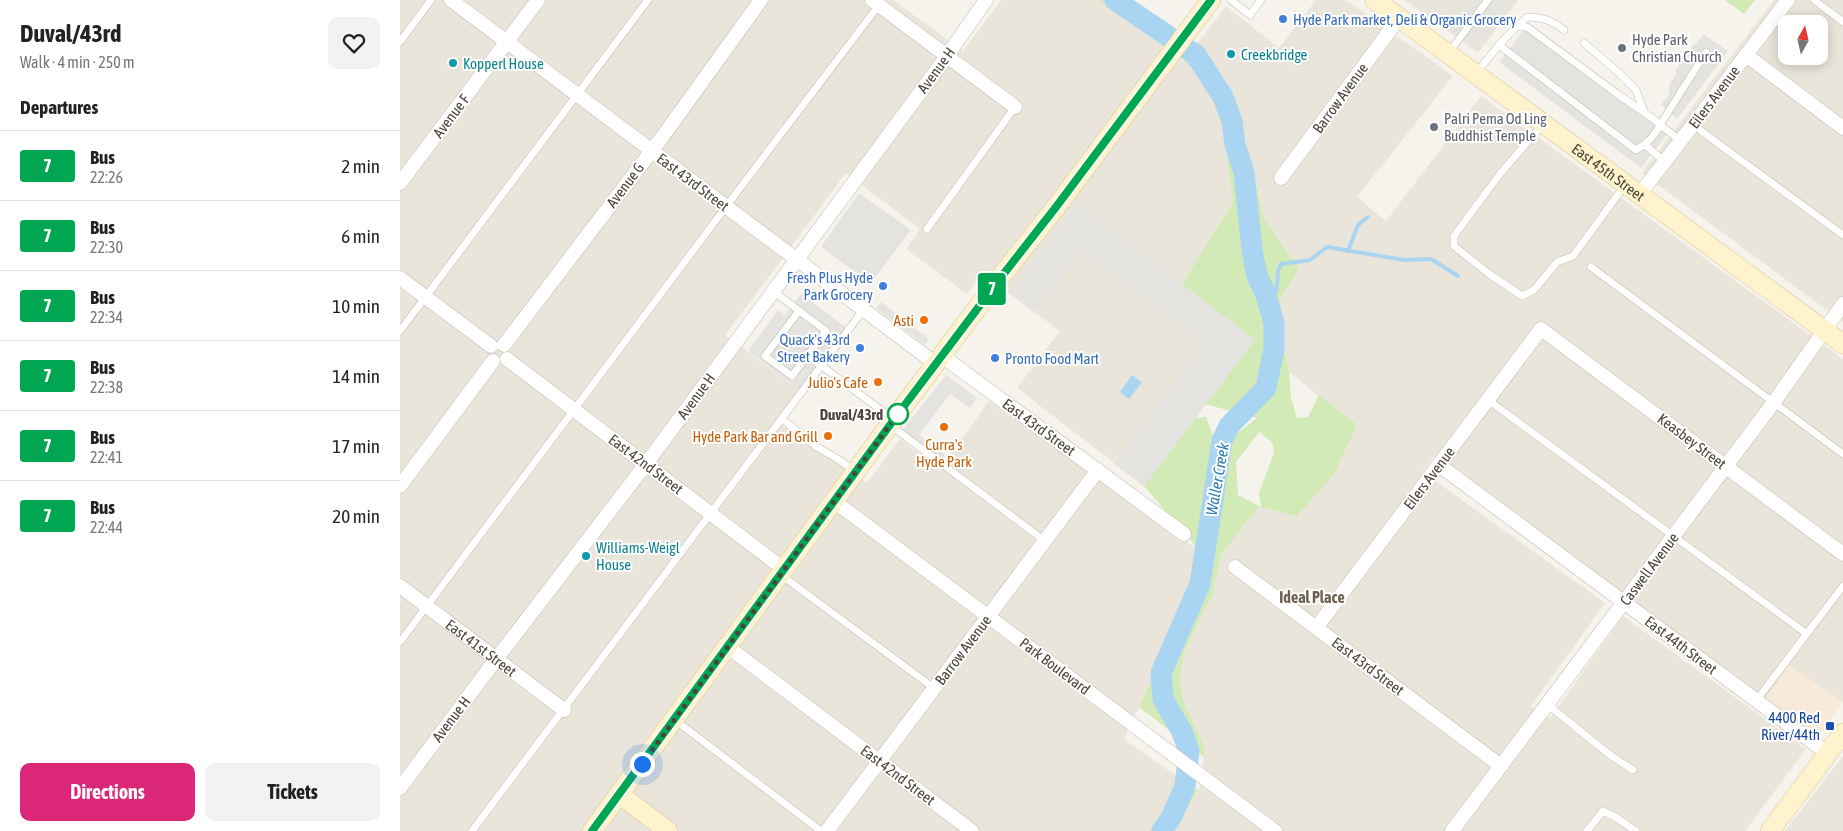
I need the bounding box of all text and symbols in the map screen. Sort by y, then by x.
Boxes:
place label: Hyde Park market, Deli & Organic Grocery [1293,11,1516,28]
marker: Hyde Park market, Deli & Organic Grocery [1277,13,1289,25]
north arrow [1778,15,1828,65]
map controls [1778,15,1828,65]
button: heart [328,17,380,69]
text: Duval/43rd [20,20,121,47]
place label: Hyde Park Christian Church [1632,31,1722,65]
marker: Hyde Park Christian Church [1616,42,1628,54]
street label: Avenue H [914,44,958,96]
place label: Creekbridge [1241,46,1308,63]
marker: Creekbridge [1225,48,1237,60]
text: Walk · 4 min · 250 m [20,53,134,71]
place label: Kopperl House [463,55,544,72]
marker: Kopperl House [447,57,459,69]
street label: Barrow Avenue [1309,60,1371,136]
street label: Eilers Avenue [1685,62,1743,132]
street label: Avenue F [429,91,473,141]
text: Departures [20,96,98,118]
place label: Palri Pema Od Ling Buddhist Temple [1444,110,1547,144]
marker: Palri Pema Od Ling Buddhist Temple [1428,121,1440,133]
street label: East 45th Street [1569,139,1648,204]
text: Bus [90,146,115,168]
street label: East 43rd Street [654,149,732,215]
text: 7 [43,155,52,176]
text: 2 min [341,155,380,177]
street label: Avenue G [603,159,647,211]
text: 22:26 [90,168,123,186]
text: Bus [90,216,115,238]
text: 7 [43,225,52,246]
text: 6 min [341,225,380,247]
text: 22:30 [90,238,123,256]
place label: Fresh Plus Hyde Park Grocery [787,269,873,303]
line badge: 7 [976,273,1008,305]
text: 7 [988,278,996,299]
marker: Fresh Plus Hyde Park Grocery [877,280,889,292]
text: Bus [90,286,115,308]
text: 7 [43,295,52,316]
text: 10 min [332,295,380,317]
text: 22:34 [90,308,123,326]
place label: Asti [894,312,914,329]
marker: Asti [918,314,930,326]
place label: Quack's 43rd Street Bakery [777,331,850,365]
marker: Quack's 43rd Street Bakery [854,342,866,354]
place label: Pronto Food Mart [1005,350,1099,367]
marker: Pronto Food Mart [989,352,1001,364]
text: Bus [90,356,115,378]
text: 7 [43,365,52,386]
text: 14 min [332,365,380,387]
street label: Avenue H [674,370,718,422]
place label: Julio's Cafe [808,374,868,391]
marker: Julio's Cafe [872,376,884,388]
text: 22:38 [90,378,123,396]
street label: East 43rd Street [999,395,1079,459]
marker: Duval/43rd [887,403,909,425]
place label: Duval/43rd [820,406,883,423]
street label: Keasbey Street [1655,410,1729,472]
marker: Curra's Hyde Park [938,421,950,433]
text: Bus [90,426,115,448]
place label: Hyde Park Bar and Grill [692,428,818,445]
marker: Hyde Park Bar and Grill [822,430,834,442]
street label: East 42nd Street [606,431,686,497]
text: 7 [43,435,52,456]
text: 17 min [332,435,380,457]
place label: Curra's Hyde Park [916,436,972,470]
water label: Waller Creek [1202,440,1232,517]
street label: Eilers Avenue [1400,443,1458,513]
text: 22:41 [90,448,123,466]
text: Bus [90,496,115,518]
text: 7 [43,505,52,526]
text: 20 min [332,505,380,527]
text: 22:44 [90,518,123,536]
street label: Caswell Avenue [1616,529,1682,609]
place label: Williams-Weigl House [596,539,680,573]
marker: Williams-Weigl House [580,550,592,562]
district label: Ideal Place [1279,588,1345,606]
street label: Barrow Avenue [931,612,995,688]
street label: East 44th Street [1642,612,1720,678]
street label: East 41st Street [443,615,520,680]
street label: East 43rd Street [1329,633,1407,699]
street label: Park Boulevard [1017,634,1093,698]
street label: Avenue H [428,693,474,745]
place label: 4400 Red River/44th [1761,709,1820,743]
marker: 4400 Red River/44th [1824,720,1836,732]
street label: East 42nd Street [858,742,938,808]
your location [630,752,655,777]
button: Directions [20,763,195,821]
button: Tickets [205,763,380,821]

